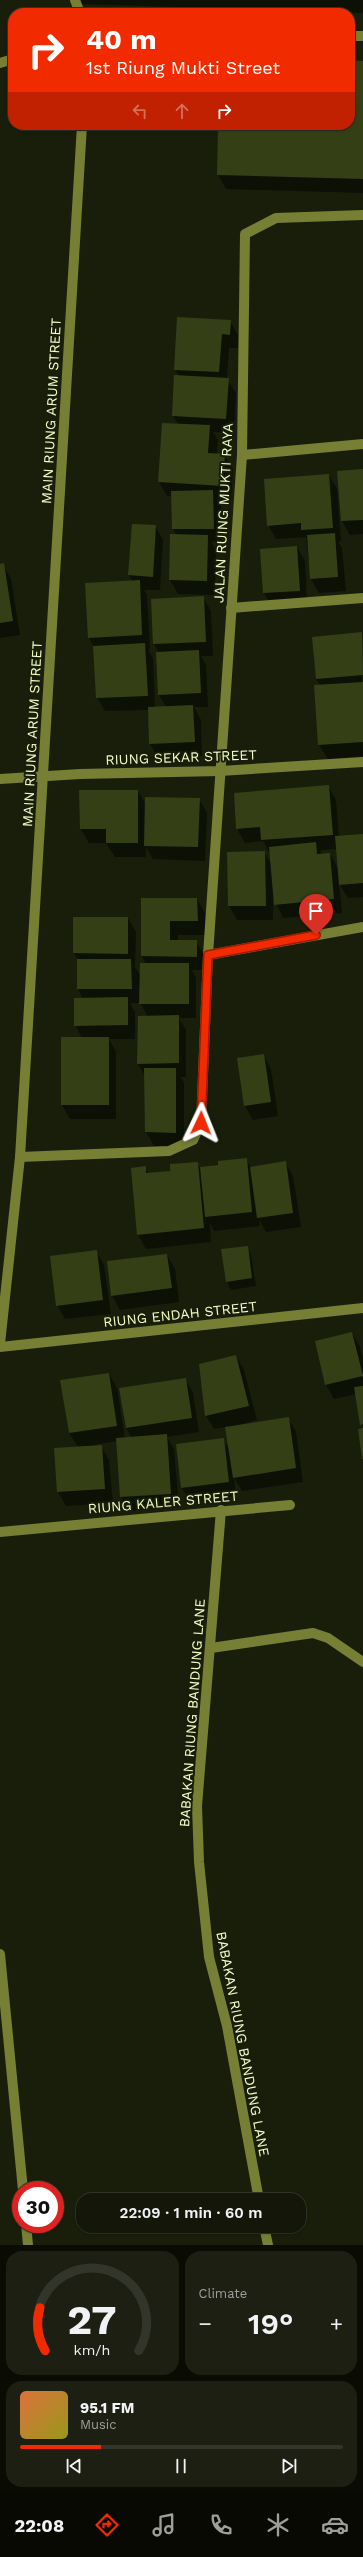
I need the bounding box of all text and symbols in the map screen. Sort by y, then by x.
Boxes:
text: 40 m [86,23,156,56]
icon: right [20,24,72,76]
text: 1st Riung Mukti Street [86,57,280,78]
icon: left [129,100,151,122]
icon: ahead [171,100,193,122]
icon: right [213,100,235,122]
street label: MAIN RIUNG ARUM STREET [38,317,64,504]
street label: JALAN RUING MUKTI RAYA [210,422,236,604]
street label: MAIN RIUNG ARUM STREET [19,640,45,827]
street label: RIUNG SEKAR STREET [105,746,258,768]
pin [299,894,333,935]
icon: arrive [305,900,327,922]
position arrow [180,1102,222,1144]
street label: RIUNG ENDAH STREET [102,1298,258,1330]
street label: RIUNG KALER STREET [87,1487,239,1517]
street label: BABAKAN RIUNG BANDUNG LANE [176,1598,208,1828]
street label: BABAKAN RIUNG BANDUNG LANE [213,1930,273,2158]
speed limit sign: 30 [12,2181,64,2233]
text: 22:09 · 1 min · 60 m [120,2204,262,2222]
text: Climate [199,2286,247,2301]
text: 27 [68,2295,117,2344]
text: 19° [248,2306,293,2341]
text: − [199,2311,212,2336]
text: + [330,2311,343,2336]
text: km/h [74,2342,111,2358]
text: 95.1 FM [80,2399,134,2417]
text: Music [80,2417,117,2432]
icon: previous [63,2455,85,2477]
icon: pause [170,2455,192,2477]
icon: next [278,2455,300,2477]
icon: directions [93,2511,121,2539]
icon: music [150,2511,178,2539]
icon: phone [207,2511,235,2539]
icon: climate [264,2511,292,2539]
icon: car [321,2511,349,2539]
text: 22:08 [14,2515,64,2536]

